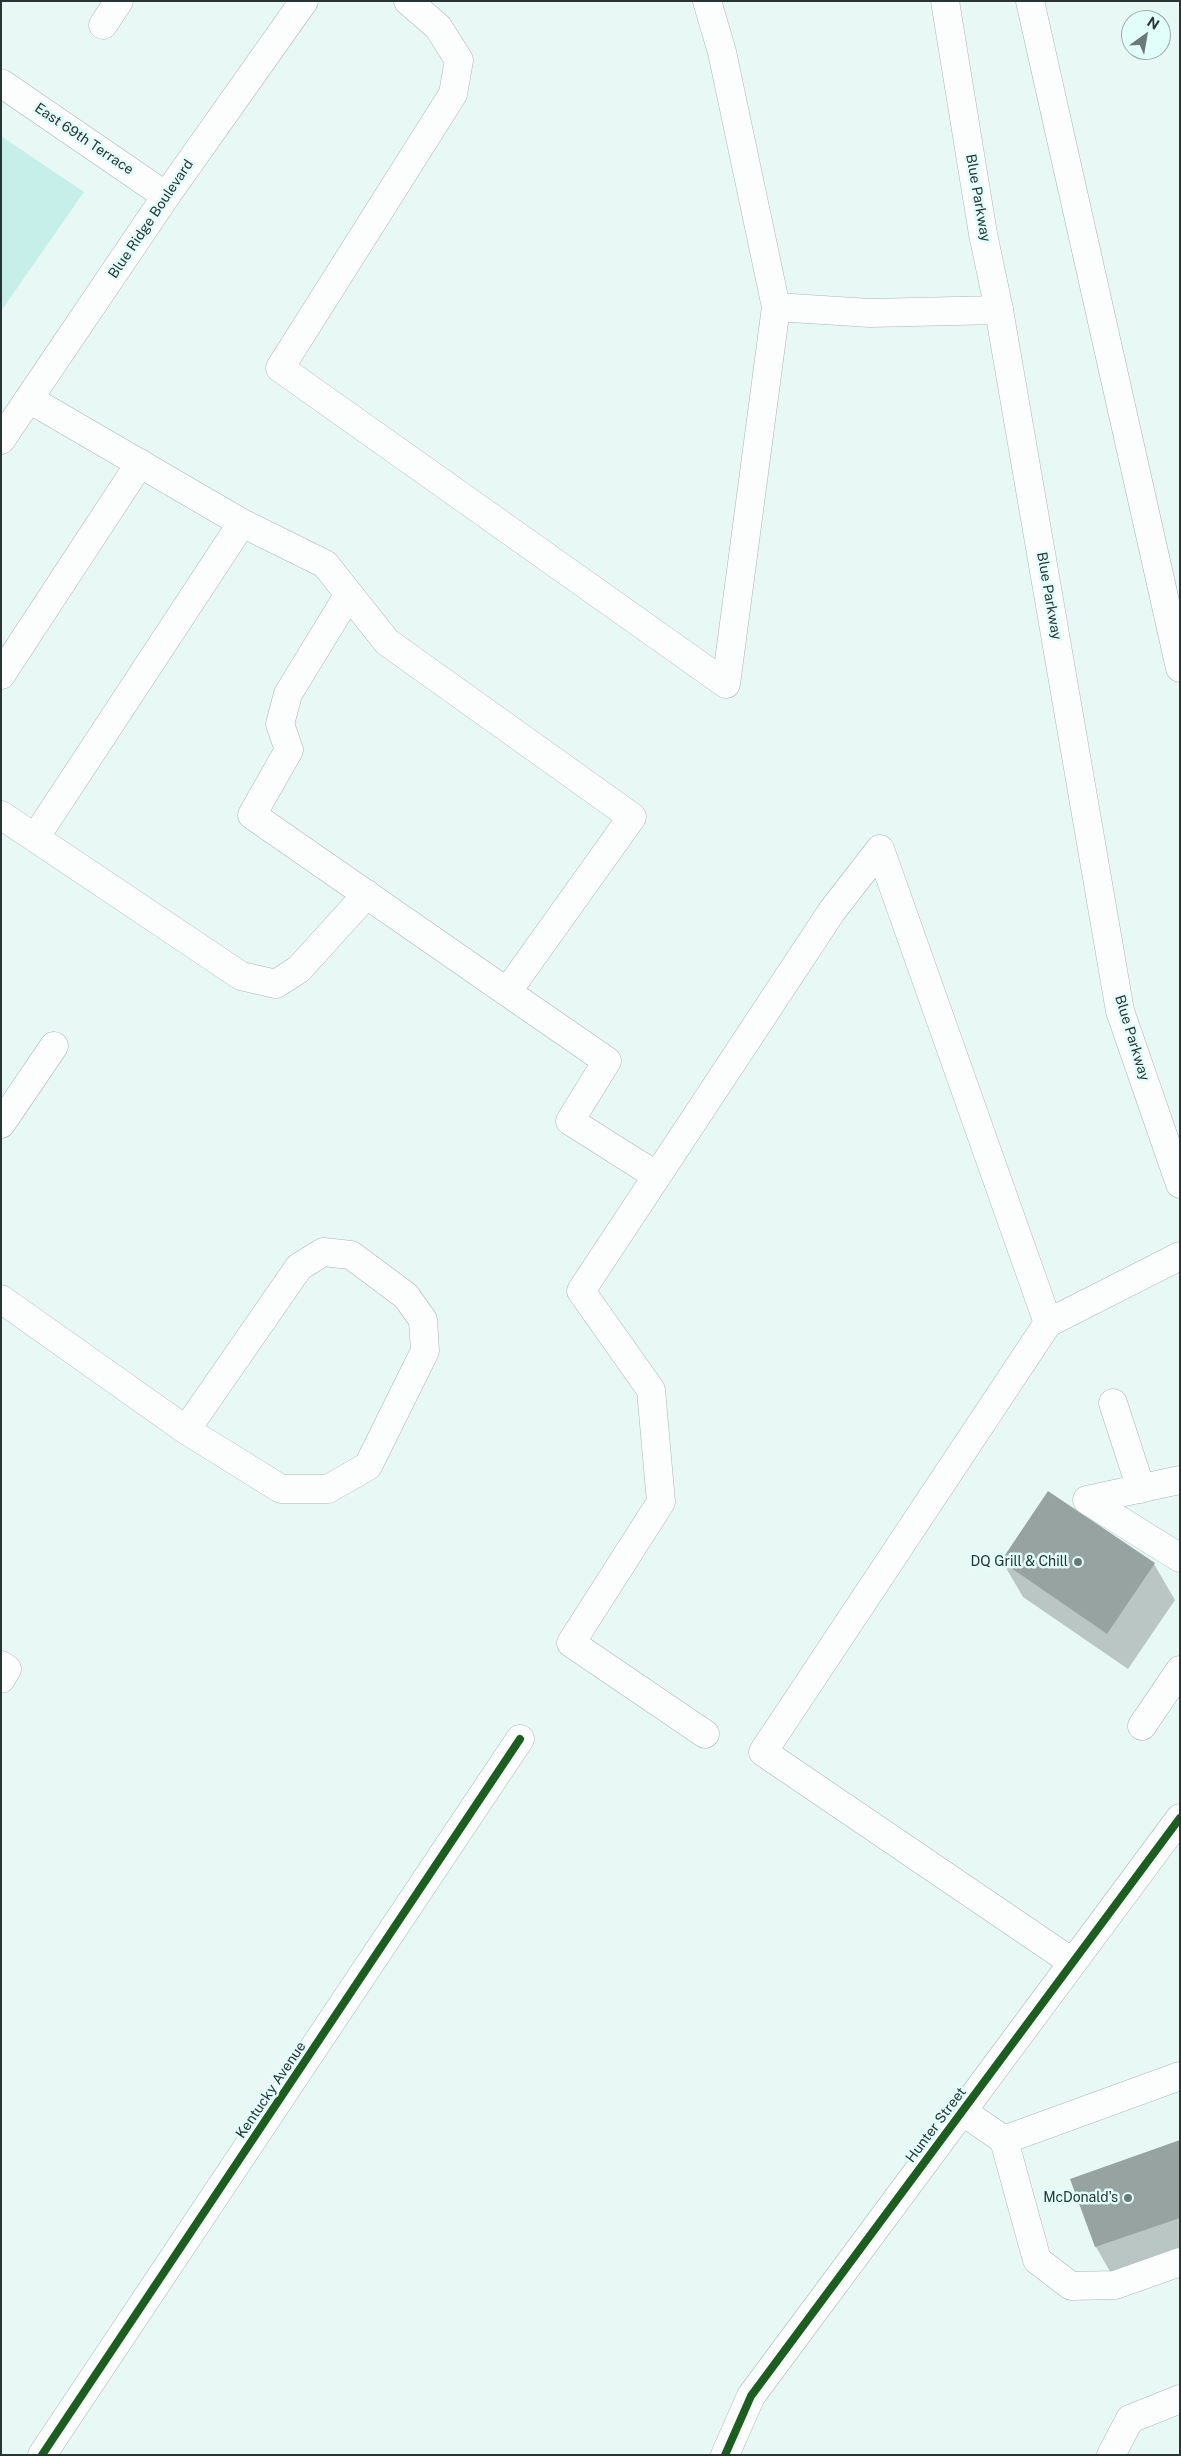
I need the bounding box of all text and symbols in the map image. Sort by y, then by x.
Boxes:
north arrow [1121,10,1171,60]
text: N [1145,13,1162,33]
street label: East 69th Terrace [31,100,137,178]
street label: Blue Parkway [962,153,994,243]
street label: Blue Ridge Boulevard [105,157,197,281]
street label: Blue Parkway [1033,551,1065,641]
street label: Blue Parkway [1111,993,1153,1083]
place label: DQ Grill & Chill [971,1554,1068,1570]
marker: DQ Grill & Chill [1072,1556,1084,1568]
street label: Kentucky Avenue [232,2039,310,2141]
street label: Hunter Street [902,2084,970,2166]
place label: McDonald's [1043,2190,1118,2206]
marker: McDonald's [1122,2192,1134,2204]

